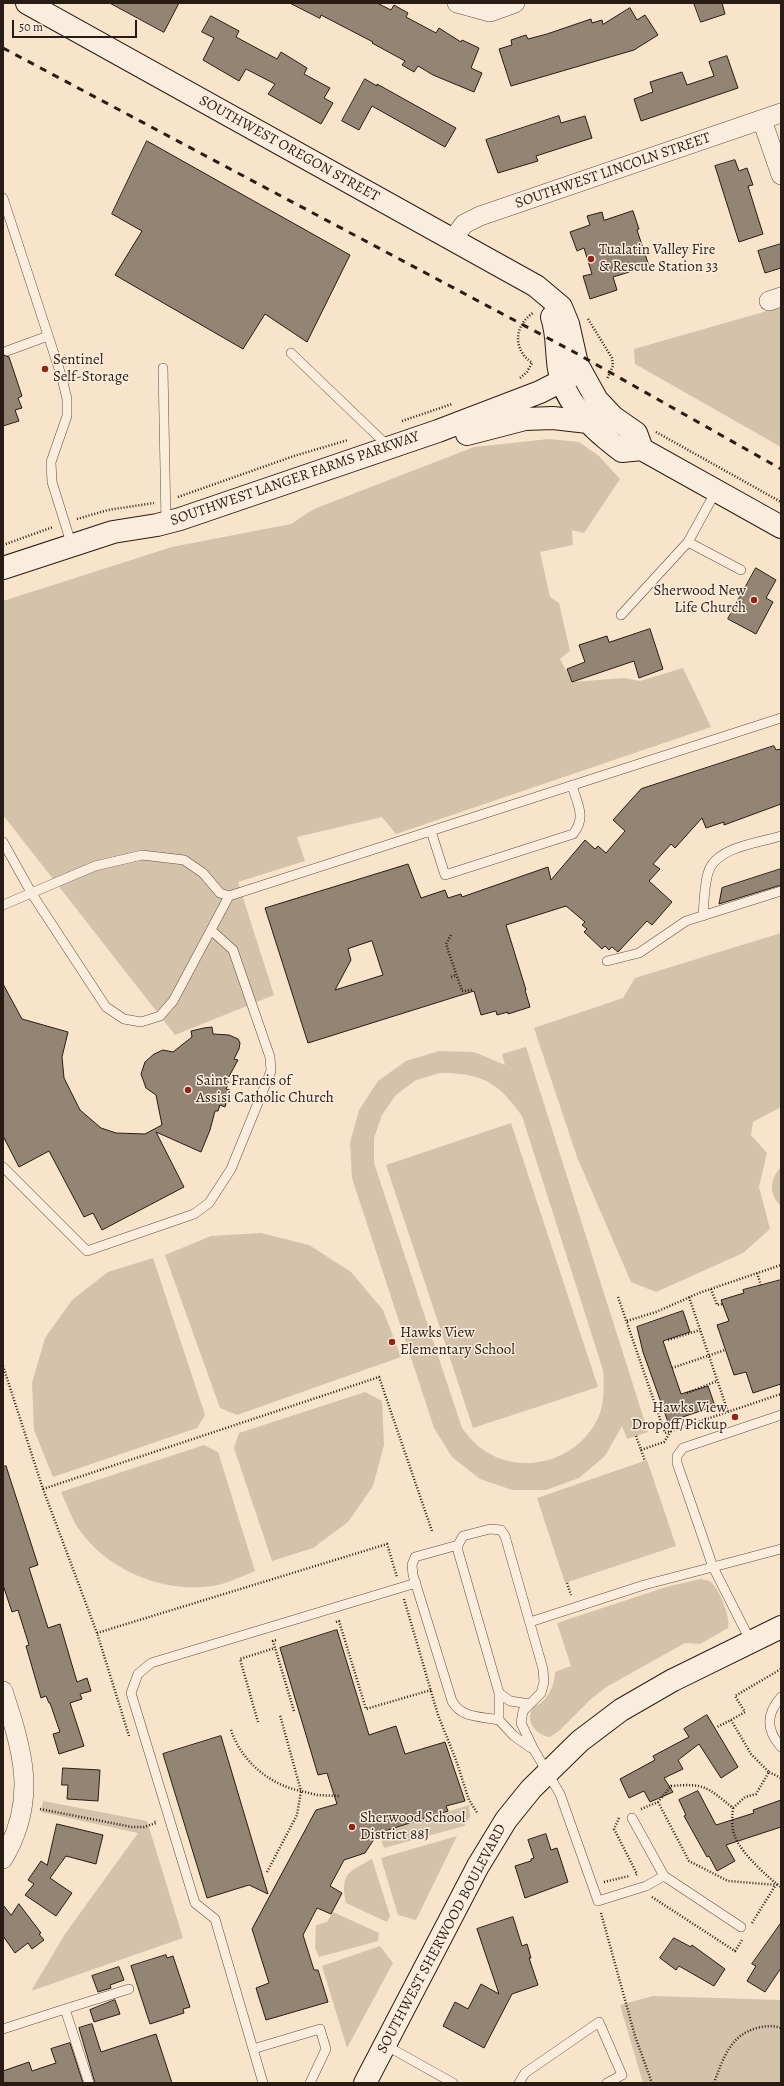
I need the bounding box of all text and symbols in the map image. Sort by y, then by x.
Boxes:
scale bar [14,12,139,38]
text: 50 m [19,19,43,35]
street label: SOUTHWEST OREGON STREET [196,92,382,206]
street label: SOUTHWEST LINCOLN STREET [513,129,713,213]
place label: Tualatin Valley Fire & Rescue Station 33 [599,241,718,276]
marker: Tualatin Valley Fire & Rescue Station 33 [586,254,596,264]
place label: Sentinel Self-Storage [53,351,129,386]
marker: Sentinel Self-Storage [40,364,50,374]
street label: SOUTHWEST LANGER FARMS PARKWAY [168,428,422,530]
place label: Sherwood New Life Church [653,582,746,617]
marker: Sherwood New Life Church [749,595,759,605]
place label: Saint Francis of Assisi Catholic Church [196,1072,334,1107]
marker: Saint Francis of Assisi Catholic Church [183,1085,193,1095]
place label: Hawks View Elementary School [400,1324,515,1359]
marker: Hawks View Elementary School [387,1337,397,1347]
place label: Hawks View Dropoff/Pickup [631,1399,727,1434]
marker: Hawks View Dropoff/Pickup [730,1412,740,1422]
place label: Sherwood School District 88J [360,1809,465,1844]
street label: SOUTHWEST SHERWOOD BOULEVARD [374,1821,510,2057]
marker: Sherwood School District 88J [347,1822,357,1832]

